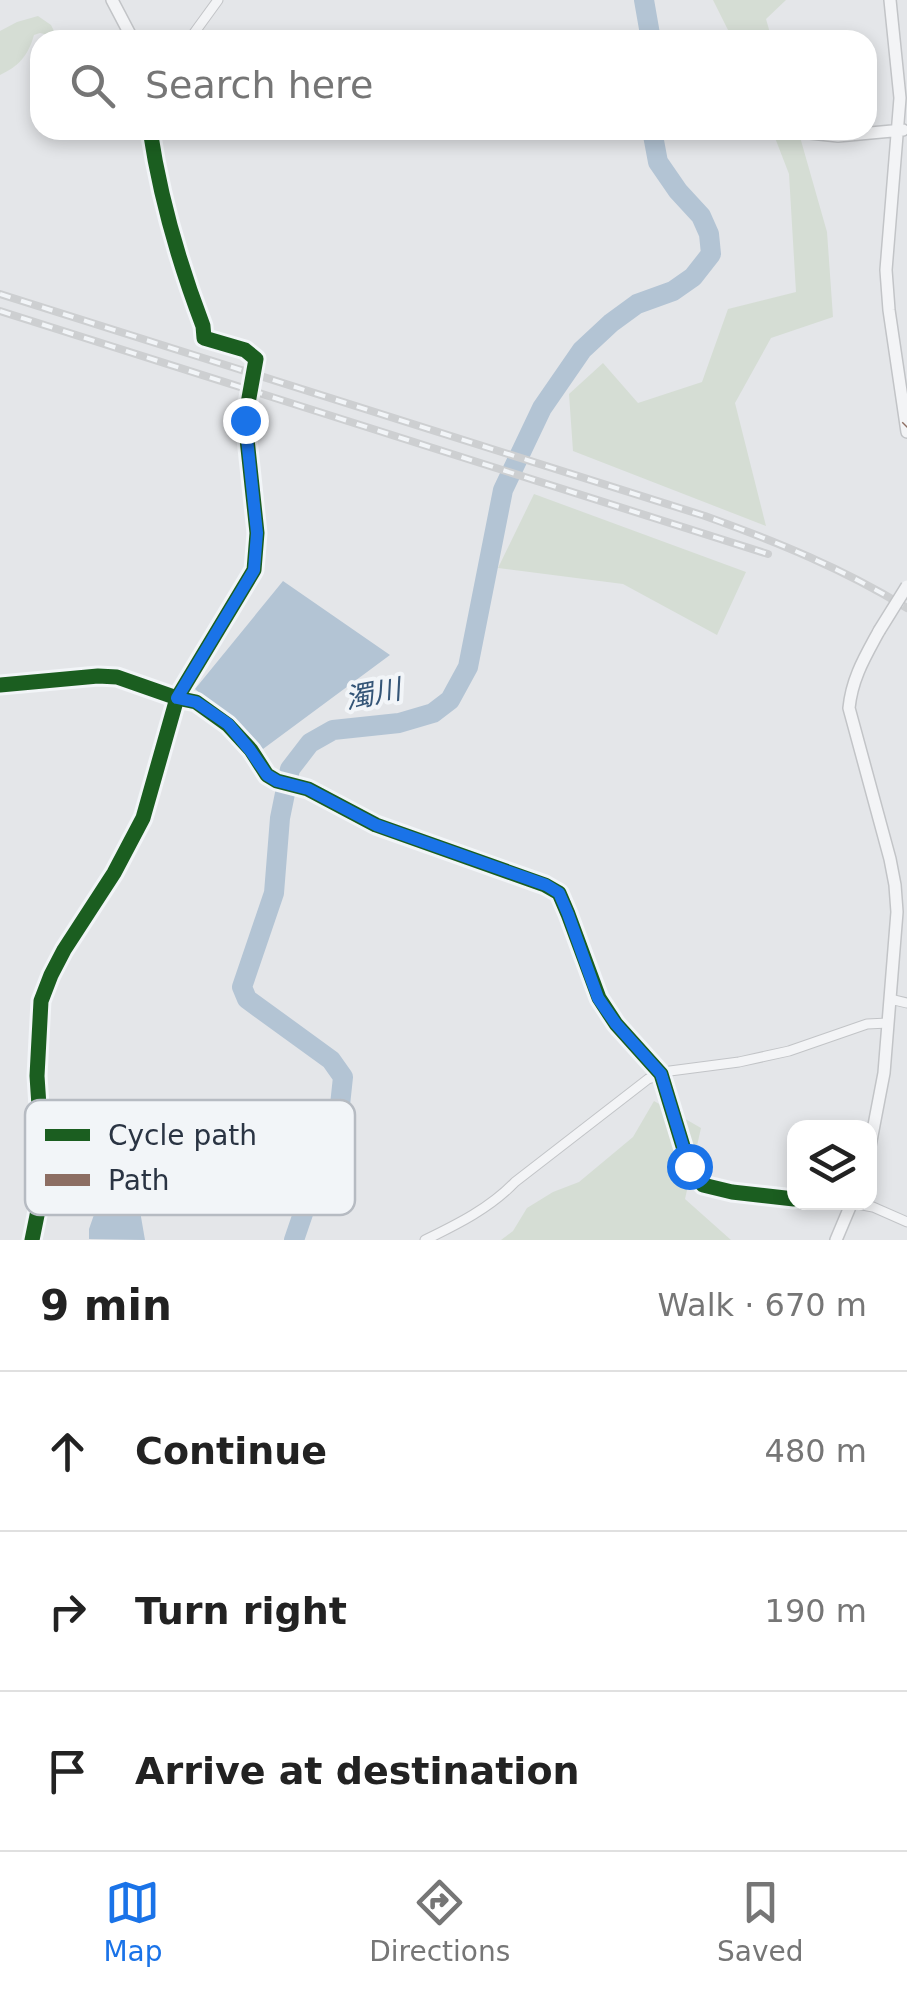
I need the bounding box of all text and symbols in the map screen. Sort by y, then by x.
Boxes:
search box [30,30,877,140]
icon: search [65,58,120,113]
text: Search here [145,63,373,107]
route end [223,398,269,444]
water label: 濁川 [342,672,407,716]
legend [25,1100,355,1215]
text: Cycle path [108,1119,257,1152]
map controls [787,1120,877,1210]
button: layers [787,1120,877,1210]
route start [667,1144,713,1190]
text: Path [108,1164,170,1197]
text: 9 min [40,1281,172,1330]
text: Walk · 670 m [657,1286,867,1324]
icon: ahead [40,1424,95,1479]
text: Continue [135,1429,327,1473]
text: 480 m [765,1432,867,1470]
icon: right [40,1584,95,1639]
text: Turn right [135,1589,347,1633]
text: 190 m [765,1592,867,1630]
icon: arrive [40,1744,95,1799]
text: Arrive at destination [135,1749,580,1793]
tab: Map [103,1875,162,1968]
tab: Directions [369,1875,510,1968]
tab: Saved [717,1875,804,1968]

